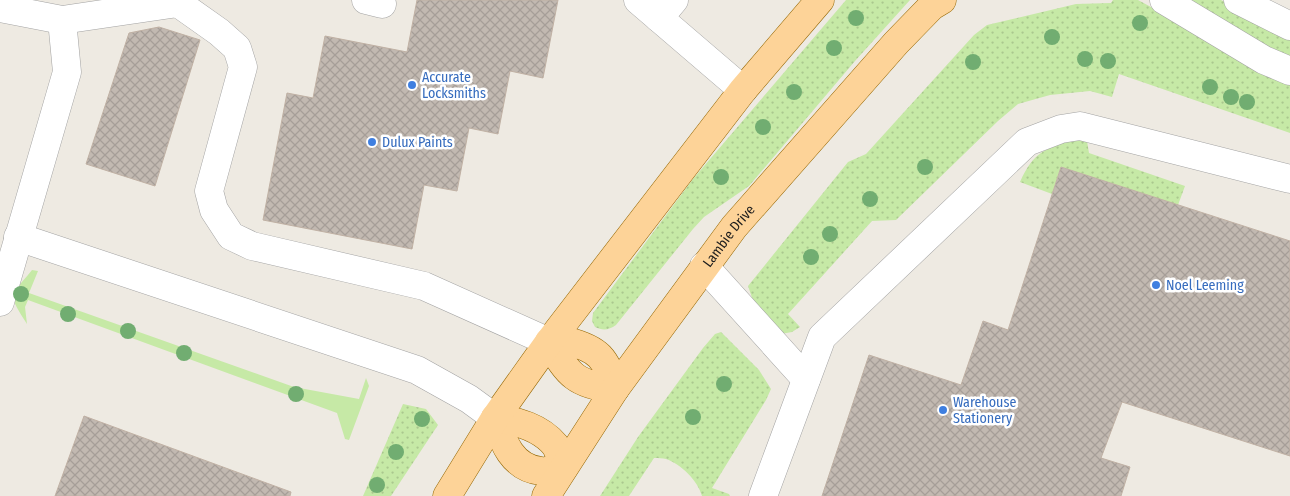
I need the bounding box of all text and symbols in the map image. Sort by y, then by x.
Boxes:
place label: Accurate Locksmiths [422,69,486,102]
marker: Accurate Locksmiths [406,79,418,91]
place label: Dulux Paints [382,134,453,151]
marker: Dulux Paints [366,136,378,148]
street label: Lambie Drive [699,201,758,270]
place label: Noel Leeming [1166,277,1244,294]
marker: Noel Leeming [1150,279,1162,291]
place label: Warehouse Stationery [953,394,1016,427]
marker: Warehouse Stationery [937,404,949,416]

